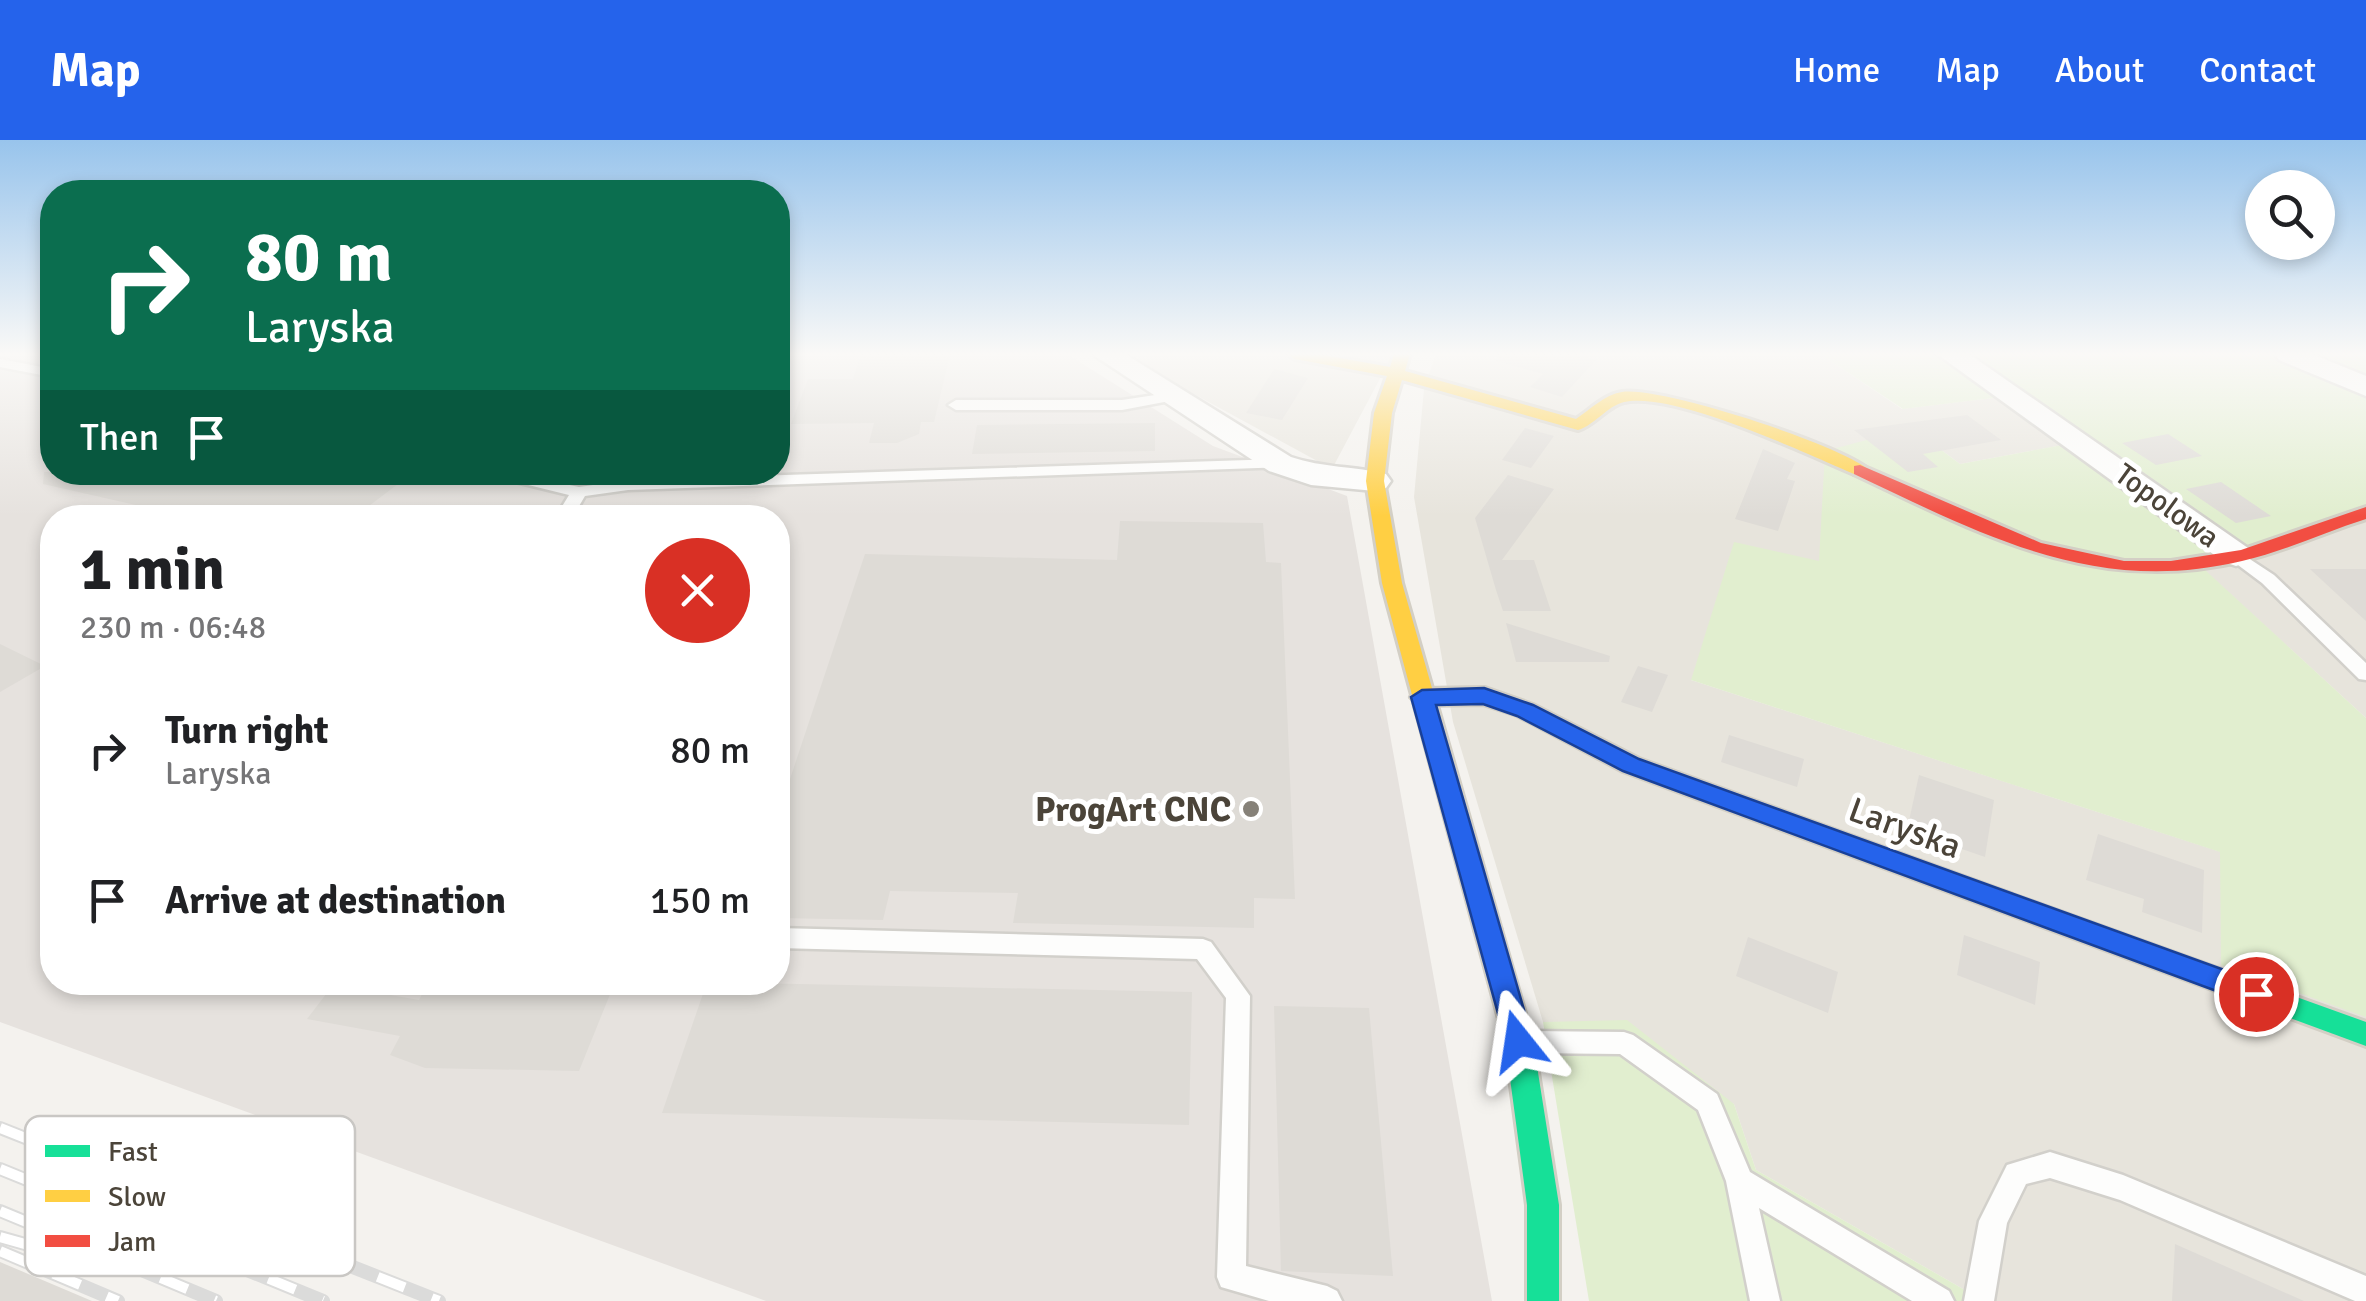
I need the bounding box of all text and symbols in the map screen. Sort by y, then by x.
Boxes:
text: Map [50,41,140,100]
text: Home [1793,49,1880,92]
text: Map [1935,49,2000,92]
text: About [2055,49,2144,92]
text: Contact [2199,49,2316,92]
map controls [2245,170,2335,260]
button: search [2245,170,2335,260]
text: 80 m [245,214,393,300]
icon: right [80,220,210,350]
text: Laryska [245,300,395,355]
icon: arrive [179,410,234,465]
text: Then [80,414,159,461]
street label: Topolowa [2108,456,2226,556]
text: 1 min [80,533,225,607]
button: close [645,538,750,643]
text: 230 m · 06:48 [80,608,266,647]
text: Turn right [165,707,329,754]
icon: right [80,723,135,778]
text: 80 m [670,727,750,774]
text: Laryska [165,754,271,793]
place label: ProgArt CNC [1035,788,1231,831]
street label: Laryska [1843,788,1967,868]
marker: ProgArt CNC [1240,798,1262,820]
icon: arrive [80,873,135,928]
text: Arrive at destination [165,877,506,924]
text: 150 m [650,877,750,924]
pin [2214,952,2299,1037]
icon: arrive [2229,967,2284,1022]
position arrow [1466,989,1570,1093]
legend [25,1116,355,1276]
text: Fast [108,1135,158,1169]
text: Slow [108,1180,166,1214]
text: Jam [108,1225,156,1259]

